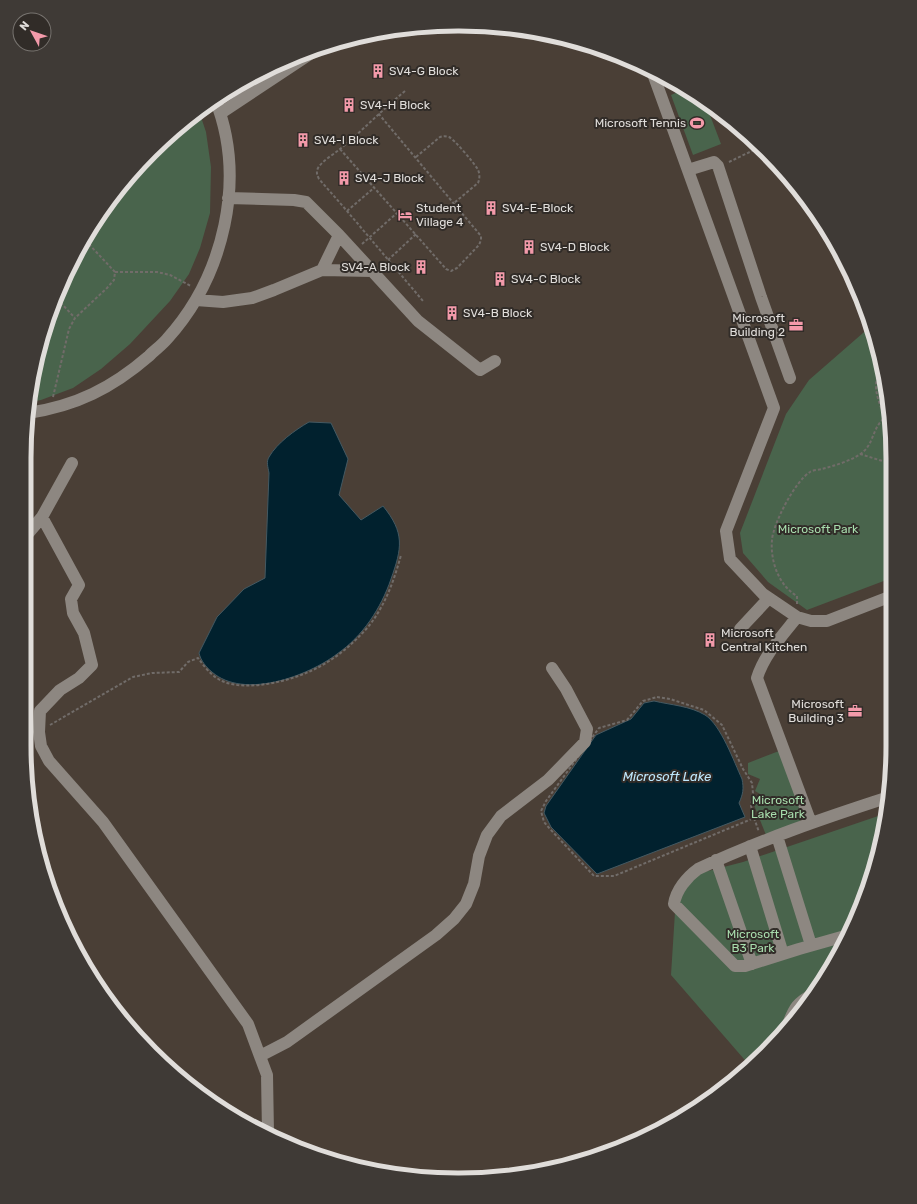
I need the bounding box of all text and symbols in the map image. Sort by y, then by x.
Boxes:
north arrow [12,12,52,52]
text: N [17,19,32,33]
building icon: SV4-G Block [370,63,386,79]
place label: SV4-G Block [389,64,459,78]
building icon: SV4-H Block [341,97,357,113]
place label: SV4-H Block [360,98,431,112]
sports icon: Microsoft Tennis [689,115,705,131]
place label: Microsoft Tennis [595,116,686,130]
building icon: SV4-I Block [295,132,311,148]
place label: SV4-I Block [314,133,379,147]
building icon: SV4-J Block [336,170,352,186]
place label: SV4-J Block [355,171,425,185]
building icon: SV4-E-Block [483,200,499,216]
place label: Student Village 4 [416,201,464,229]
place label: SV4-E-Block [502,201,574,215]
hotel icon: Student Village 4 [397,207,413,223]
building icon: SV4-D Block [521,239,537,255]
place label: SV4-D Block [540,240,610,254]
building icon: SV4-A Block [413,259,429,275]
place label: SV4-A Block [341,260,411,274]
building icon: SV4-C Block [492,271,508,287]
place label: SV4-C Block [511,272,581,286]
building icon: SV4-B Block [444,305,460,321]
place label: SV4-B Block [463,306,533,320]
place label: Microsoft Building 2 [729,311,785,339]
office icon: Microsoft Building 2 [788,317,804,333]
park label: Microsoft Park [778,522,859,536]
place label: Microsoft Central Kitchen [721,626,807,654]
building icon: Microsoft Central Kitchen [702,632,718,648]
place label: Microsoft Building 3 [788,697,844,725]
office icon: Microsoft Building 3 [847,703,863,719]
water label: Microsoft Lake [623,769,711,784]
park label: Microsoft Lake Park [751,793,806,821]
park label: Microsoft B3 Park [727,927,780,955]

